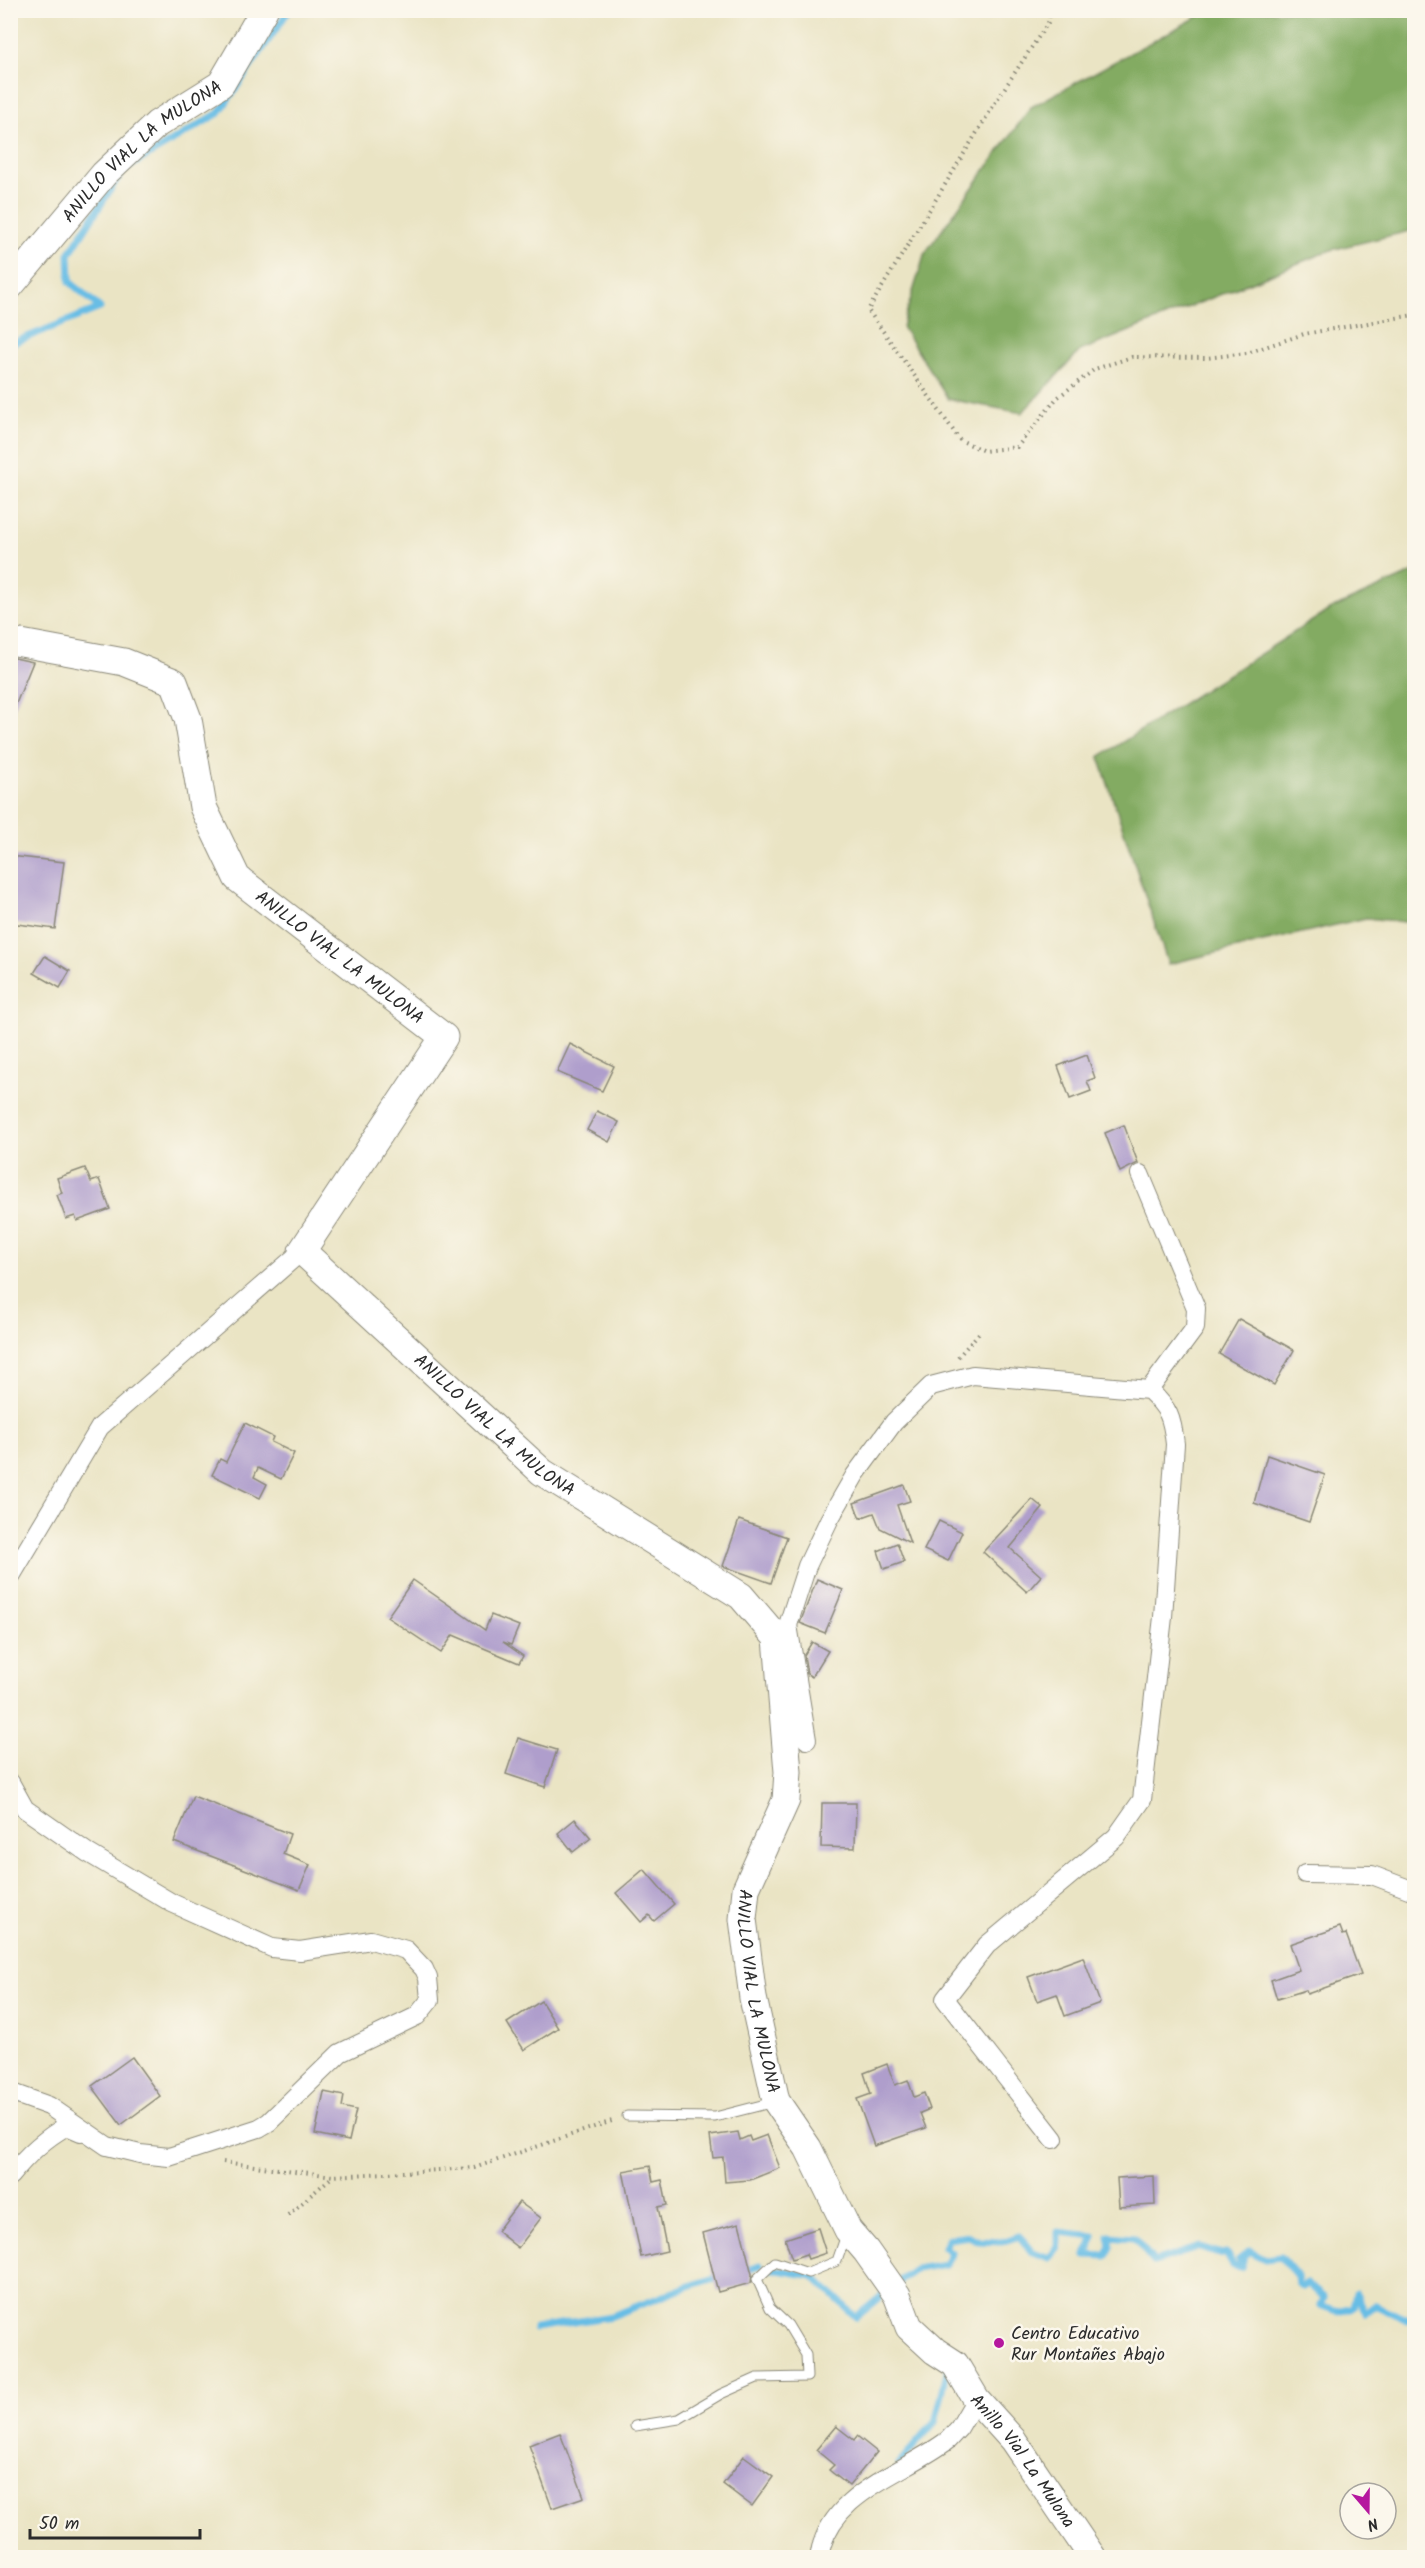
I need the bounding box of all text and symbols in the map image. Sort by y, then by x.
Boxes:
street label: ANILLO VIAL LA MULONA [56,74,229,230]
street label: ANILLO VIAL LA MULONA [248,884,430,1033]
street label: ANILLO VIAL LA MULONA [406,1347,580,1505]
street label: ANILLO VIAL LA MULONA [727,1888,787,2097]
place label: Centro Educativo Rur Montañes Abajo [1011,2320,1165,2370]
marker: Centro Educativo Rur Montañes Abajo [992,2336,1006,2350]
street label: Anillo Vial La Mulona [962,2388,1082,2535]
north arrow [1338,2481,1398,2541]
scale bar [30,2502,200,2540]
text: 50 m [39,2510,79,2539]
text: N [1364,2510,1382,2537]

